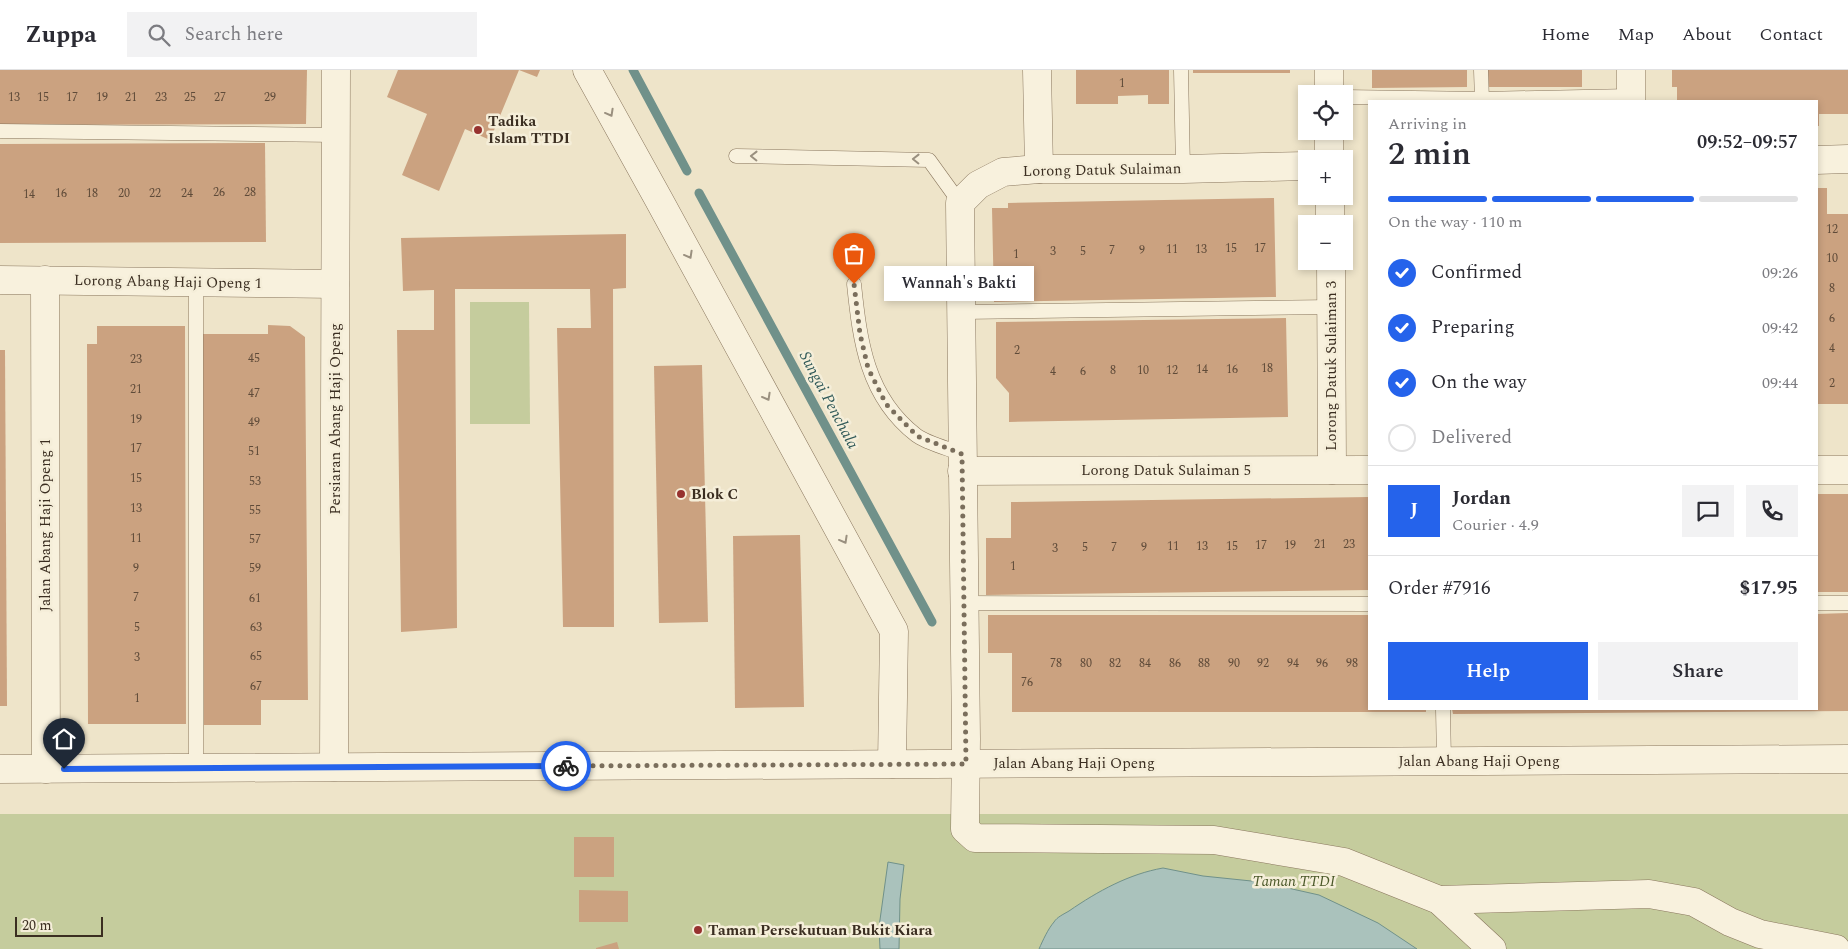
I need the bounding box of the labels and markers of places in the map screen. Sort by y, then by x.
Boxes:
place label: Tadika Islam TTDI [488,110,570,150]
marker: Tadika Islam TTDI [472,124,484,136]
pin [833,233,875,284]
callout: Wannah's Bakti [884,266,1034,302]
place label: Blok C [691,483,738,506]
marker: Blok C [675,488,687,500]
pin [43,718,85,769]
place label: Taman Persekutuan Bukit Kiara [708,919,933,942]
marker: Taman Persekutuan Bukit Kiara [692,924,704,936]

